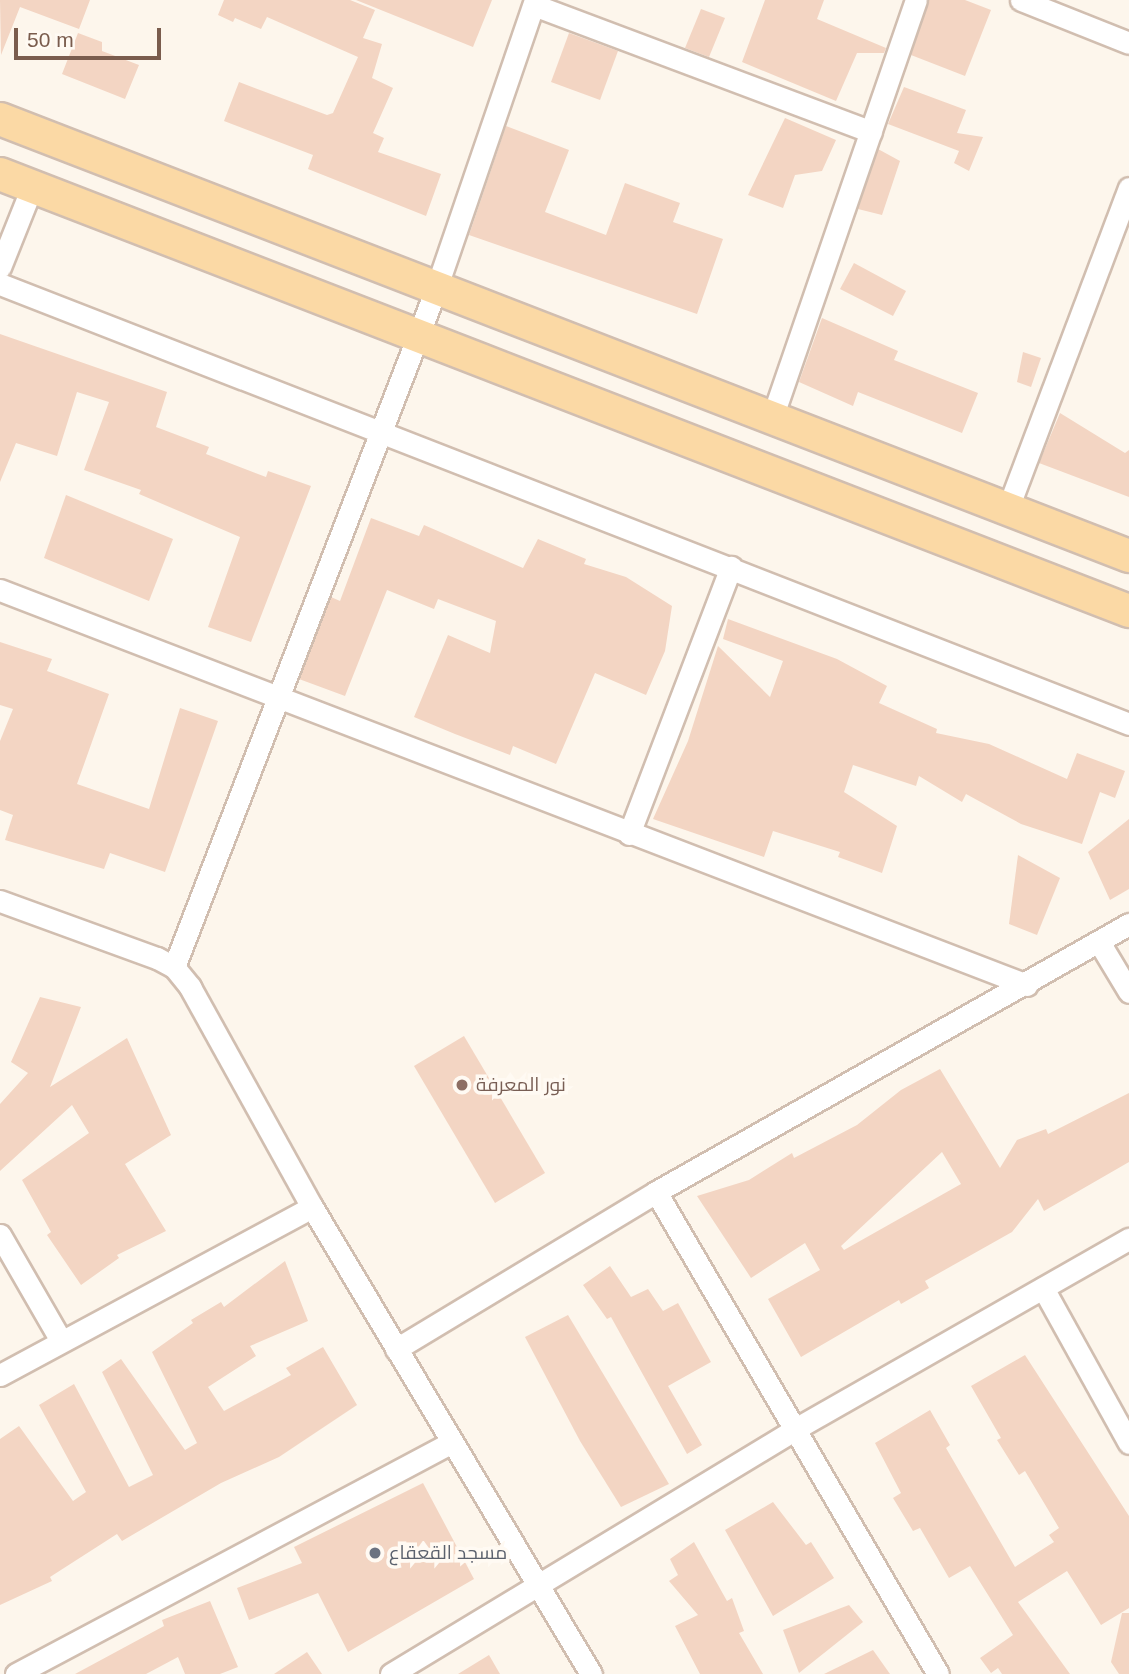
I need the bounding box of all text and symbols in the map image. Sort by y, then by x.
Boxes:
scale bar [18,14,164,58]
text: 50 m [27,28,74,51]
place label: نور المعرفة [476,1074,566,1096]
marker: نور المعرفة [454,1077,470,1093]
place label: مسجد القعقاع [389,1542,507,1564]
marker: مسجد القعقاع [367,1545,383,1561]

